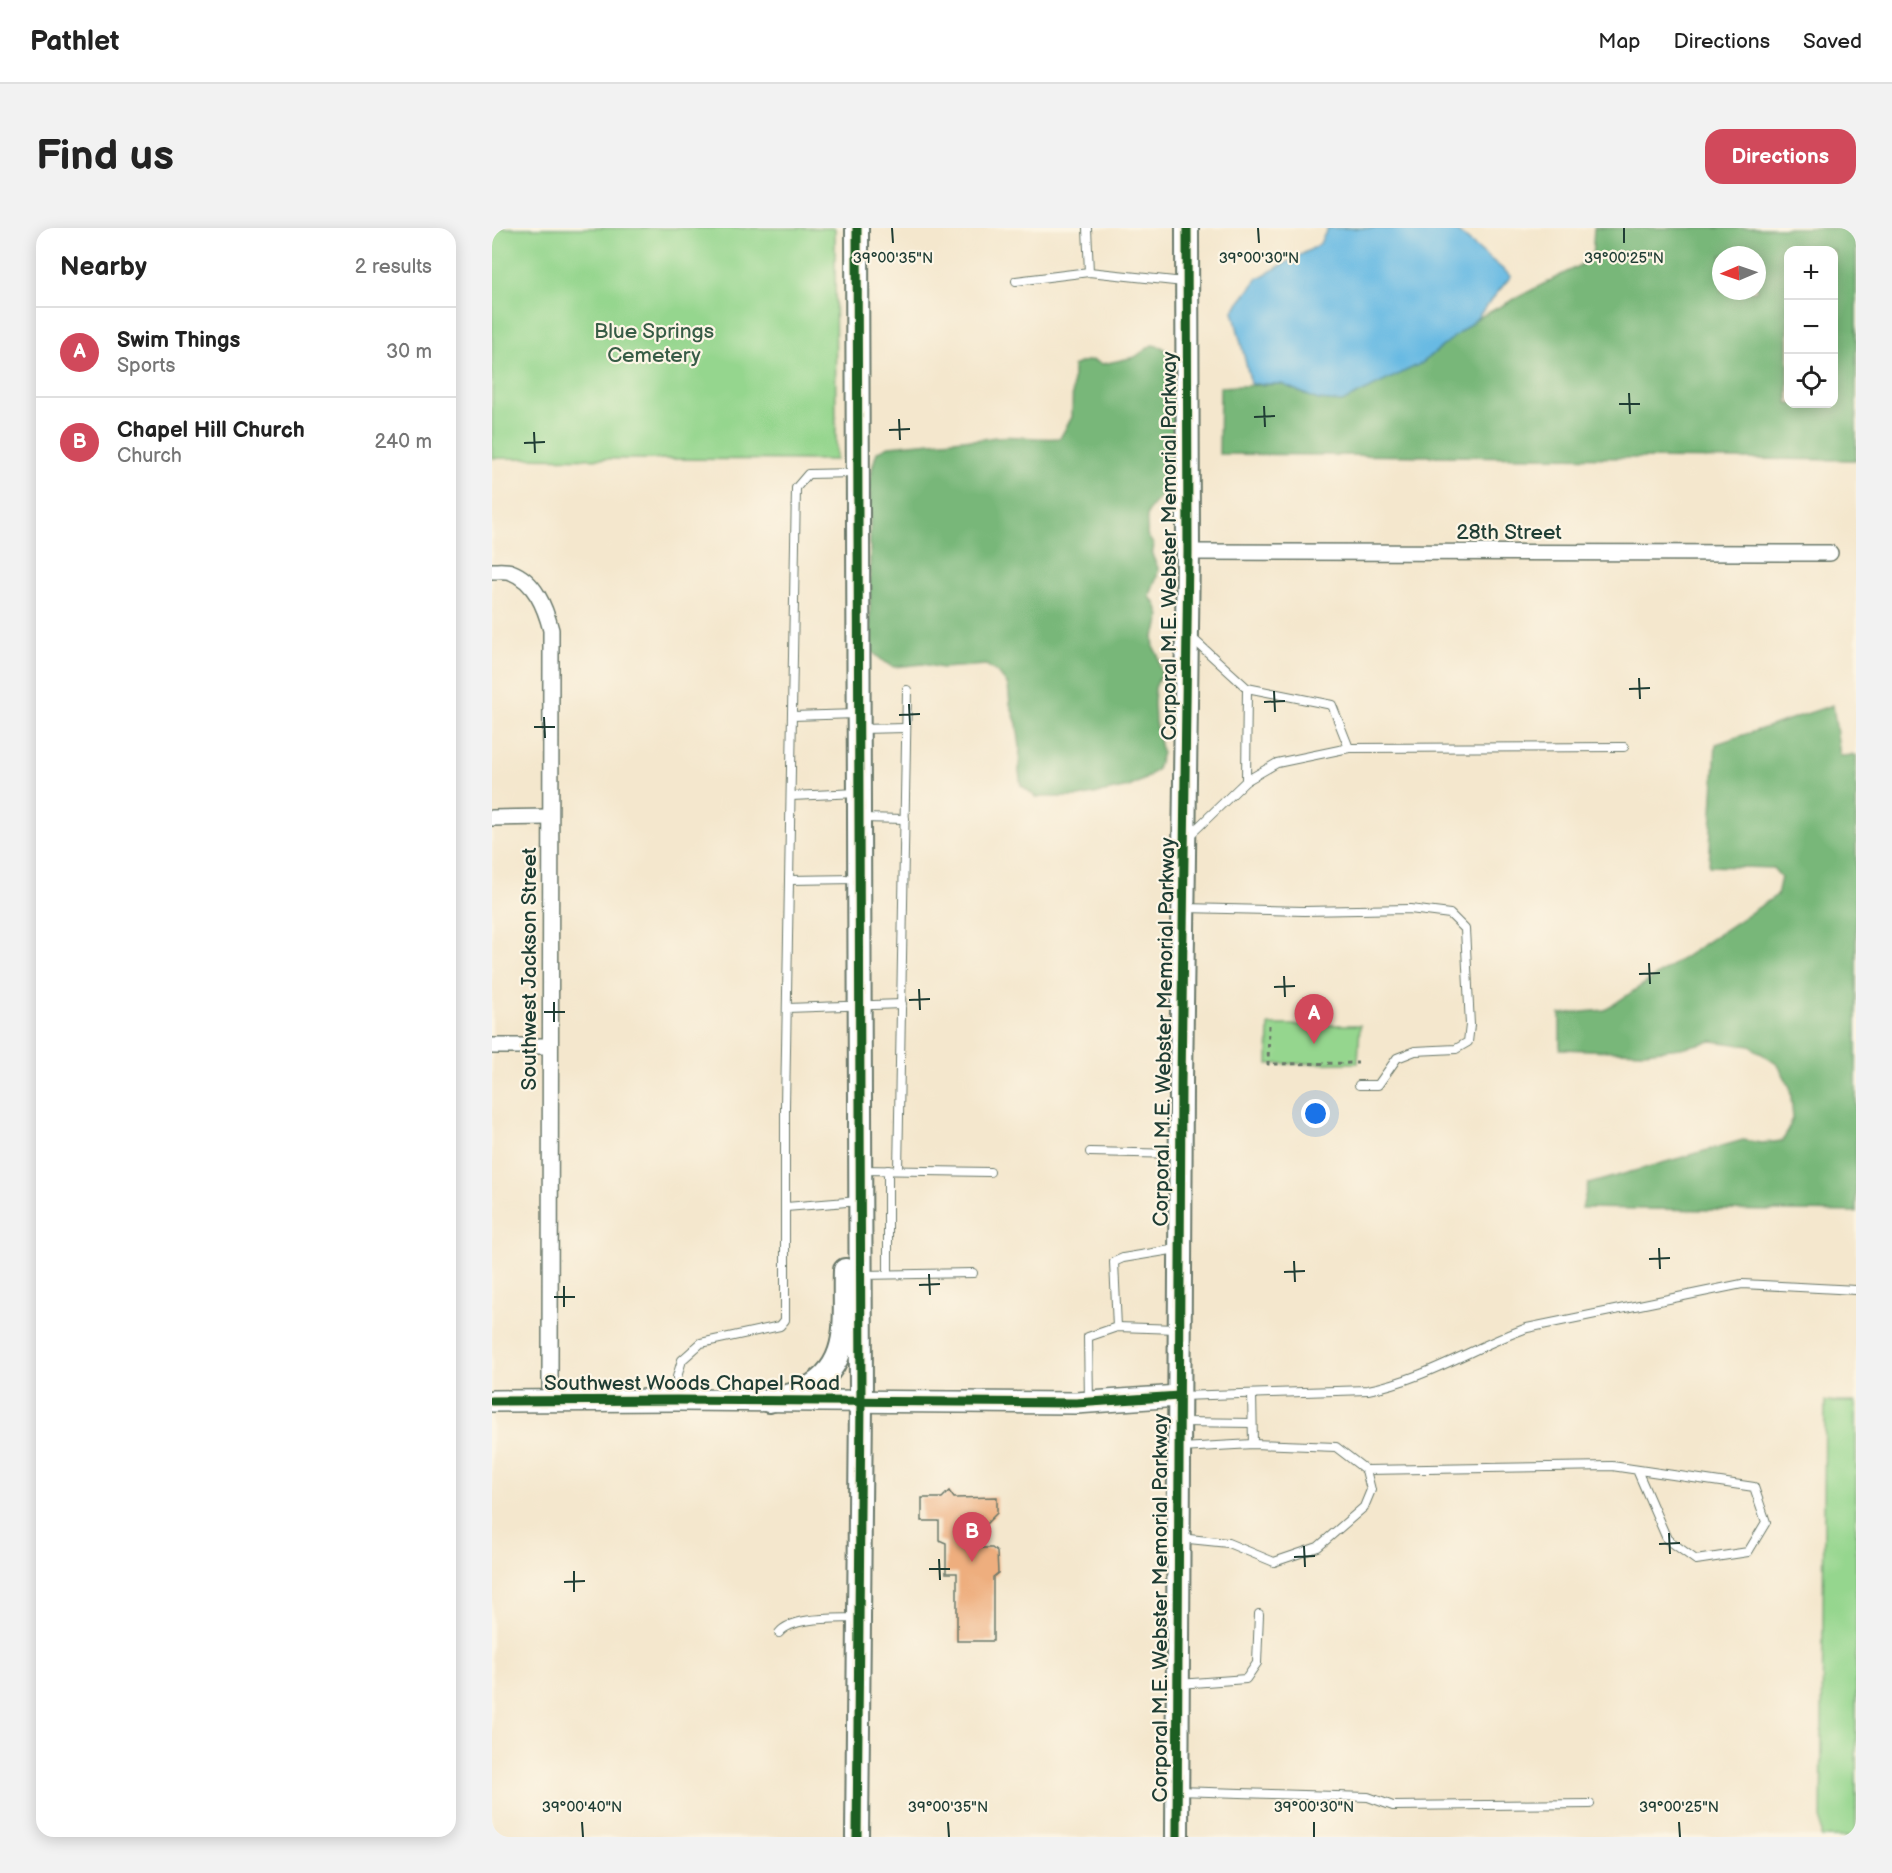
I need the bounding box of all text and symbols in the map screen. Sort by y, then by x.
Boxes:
text: Pathlet [30,25,119,58]
text: Map [1598,29,1641,54]
text: Directions [1674,29,1770,54]
text: Saved [1803,29,1862,54]
button: Directions [1705,129,1856,184]
text: Find us [36,131,174,182]
north arrow [1712,246,1766,300]
map controls [1784,246,1838,408]
button: + [1784,246,1838,300]
text: 39°00'35"N [853,249,933,268]
text: 39°00'30"N [1219,249,1299,268]
text: 39°00'25"N [1584,249,1664,268]
text: Nearby [60,252,147,283]
text: 2 results [355,255,432,279]
button: − [1784,300,1838,354]
park label: Blue Springs Cemetery [594,319,714,368]
text: Swim Things [117,327,240,354]
text: A [73,340,86,364]
text: 30 m [386,340,432,364]
street label: Corporal M.E. Webster Memorial Parkway [1157,351,1182,741]
text: Sports [117,354,175,378]
button: locate [1784,354,1838,408]
text: Chapel Hill Church [117,417,305,444]
text: B [72,430,87,454]
text: 240 m [375,430,432,454]
text: Church [117,444,182,468]
street label: 28th Street [1456,520,1562,545]
street label: Corporal M.E. Webster Memorial Parkway [1149,837,1180,1227]
street label: Southwest Jackson Street [517,847,542,1090]
pin: A [1294,994,1334,1044]
your location [1301,1099,1330,1128]
street label: Southwest Woods Chapel Road [544,1371,840,1396]
street label: Corporal M.E. Webster Memorial Parkway [1148,1413,1173,1803]
pin: B [952,1512,992,1562]
text: 39°00'40"N [542,1798,622,1817]
text: 39°00'35"N [908,1798,988,1817]
text: 39°00'30"N [1274,1798,1354,1817]
text: 39°00'25"N [1639,1798,1719,1817]

